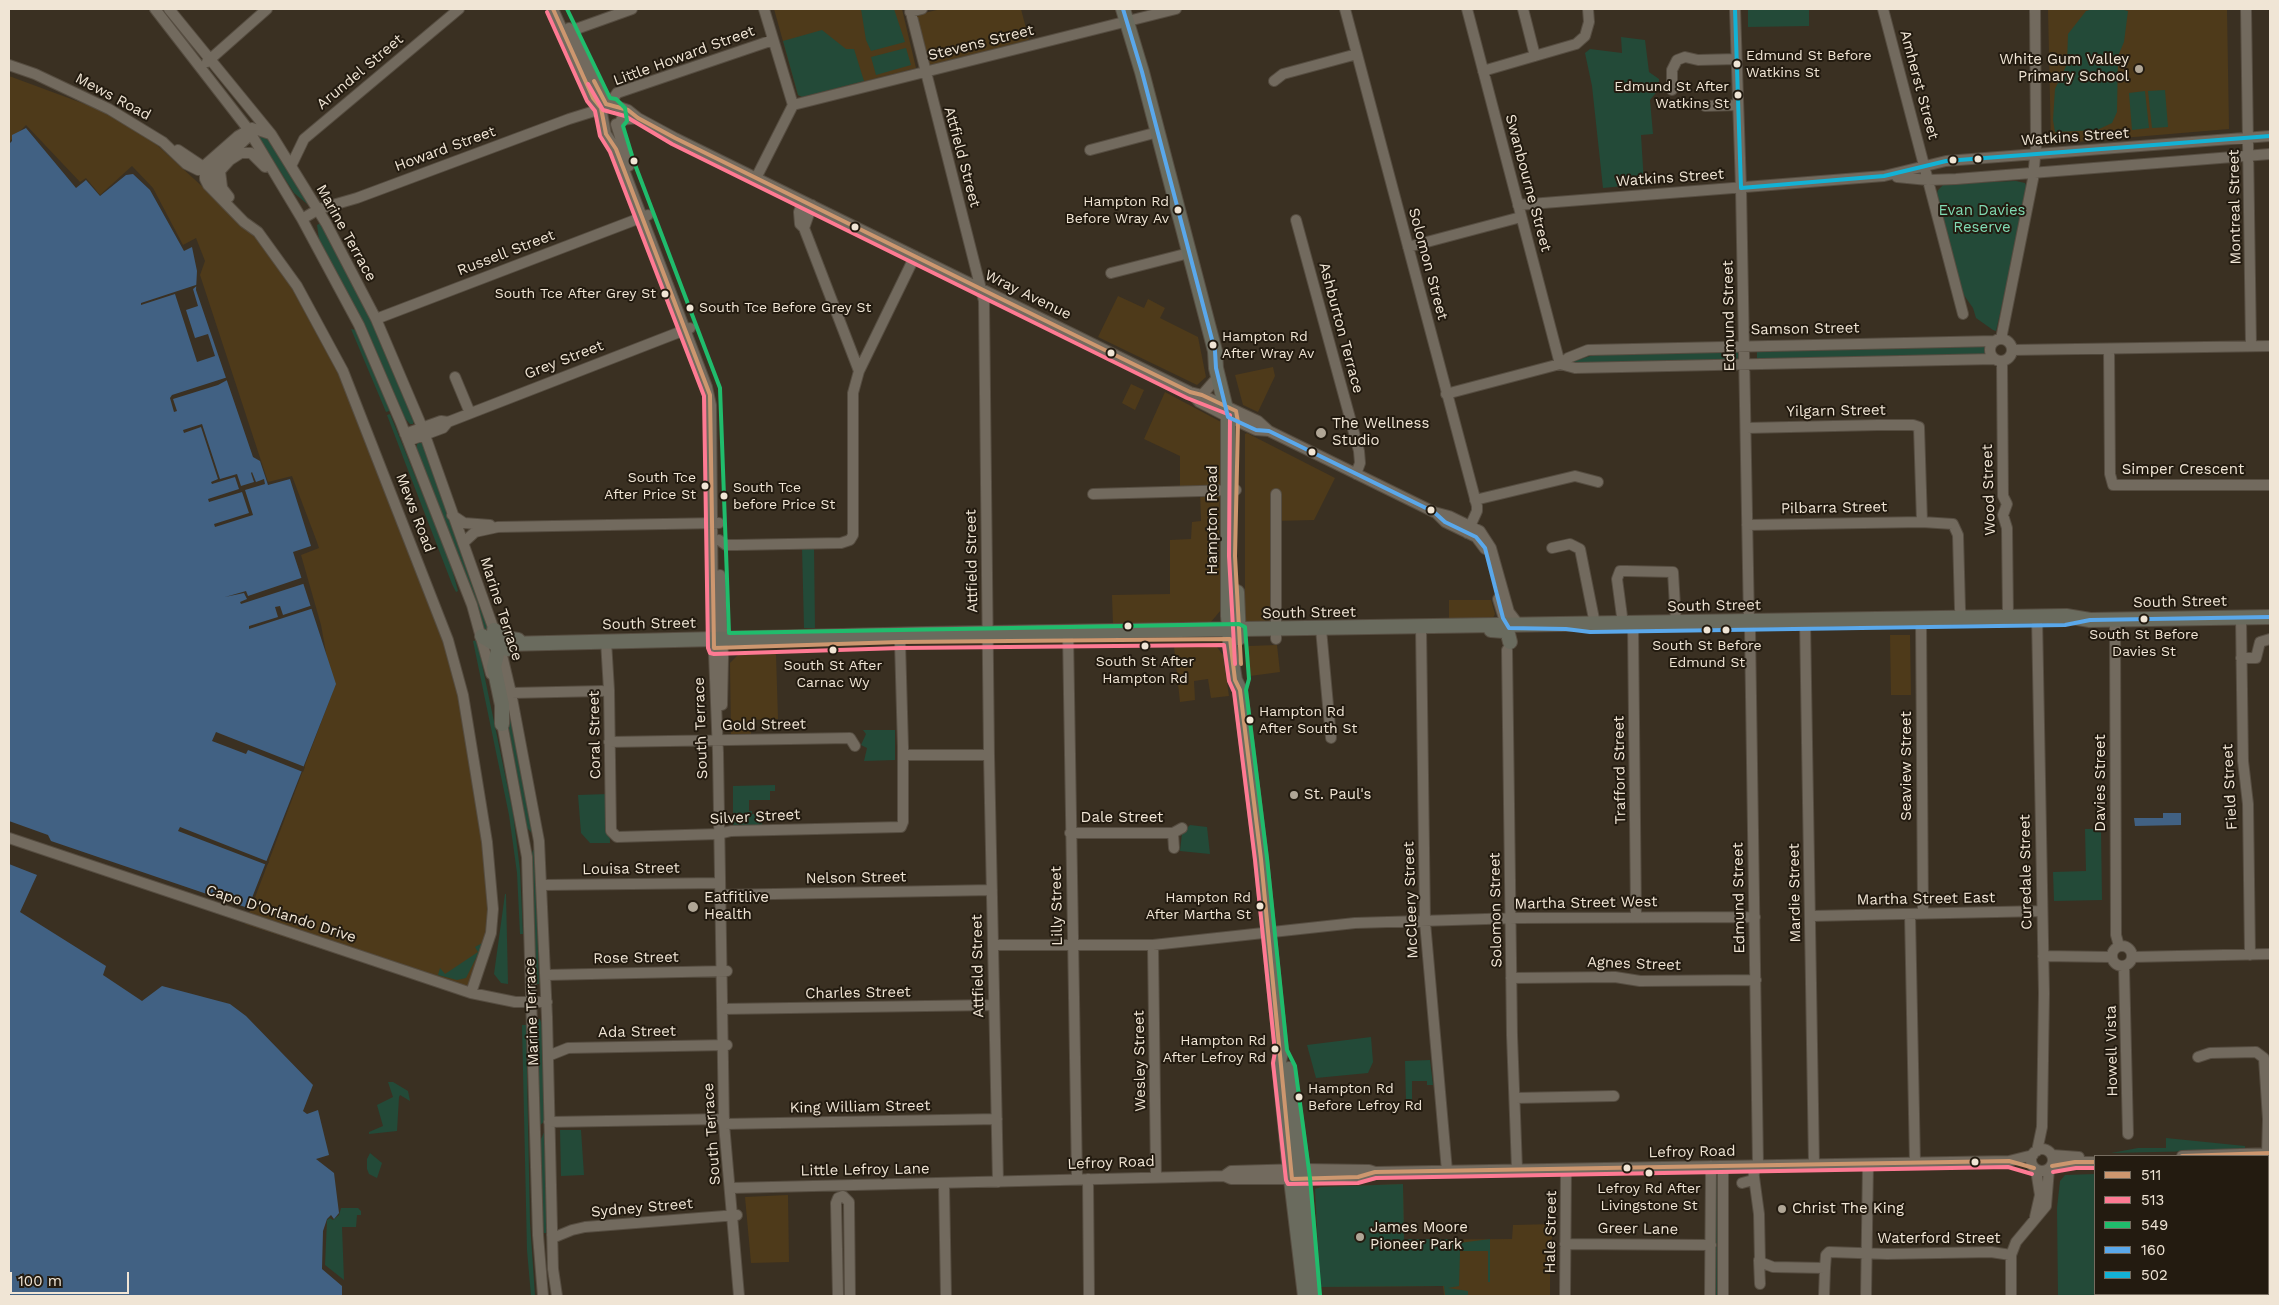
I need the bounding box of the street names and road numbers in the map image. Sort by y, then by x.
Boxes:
street label: Stevens Street [926,21,1036,65]
street label: Little Howard Street [611,22,757,90]
street label: Amherst Street [1896,28,1942,142]
street label: Arundel Street [313,31,407,113]
street label: Mews Road [72,70,154,124]
street label: Attfield Street [940,105,984,209]
street label: Swanbourne Street [1501,112,1555,254]
street label: Howard Street [392,122,498,176]
street label: Watkins Street [2020,124,2130,150]
street label: Montreal Street [2225,149,2245,265]
street label: Watkins Street [1615,165,1725,191]
street label: Marine Terrace [312,181,380,285]
street label: Solomon Street [1404,206,1452,322]
street label: Russell Street [455,226,557,280]
street label: Edmund Street [1719,260,1739,372]
street label: Ashburton Terrace [1315,261,1367,395]
street label: Wray Avenue [982,266,1074,324]
street label: Samson Street [1750,319,1860,339]
street label: Grey Street [522,337,606,383]
street label: Yilgarn Street [1786,401,1886,421]
street label: Wood Street [1978,444,2000,536]
street label: Simper Crescent [2122,461,2244,479]
street label: Hampton Road [1204,465,1222,575]
street label: Mews Road [392,471,438,555]
street label: Pilbarra Street [1781,498,1887,518]
street label: Attfield Street [962,509,982,613]
street label: Marine Terrace [476,555,526,663]
street label: South Street [2133,592,2227,612]
street label: South Street [1667,596,1761,616]
street label: South Street [1262,603,1356,623]
street label: South Street [602,614,696,634]
street label: South Terrace [690,677,712,779]
street label: Coral Street [585,691,605,779]
street label: Seaview Street [1898,711,1916,821]
street label: Gold Street [722,715,806,735]
street label: Trafford Street [1610,716,1630,824]
street label: Davies Street [2092,734,2110,832]
street label: Field Street [2219,744,2241,830]
street label: Silver Street [709,806,801,828]
street label: Dale Street [1081,809,1163,827]
street label: Curedale Street [2016,814,2036,930]
street label: McCleery Street [1400,841,1422,959]
street label: Edmund Street [1729,842,1749,954]
street label: Mardie Street [1785,843,1805,943]
street label: Solomon Street [1486,852,1506,968]
street label: Louisa Street [582,859,680,879]
street label: Lilly Street [1047,866,1067,946]
street label: Nelson Street [806,868,906,888]
street label: Capo D'Orlando Drive [204,881,358,947]
street label: Martha Street East [1857,889,1995,909]
street label: Martha Street West [1514,893,1658,913]
street label: Attfield Street [968,914,988,1018]
street label: Rose Street [593,948,679,968]
street label: Agnes Street [1587,953,1681,975]
street label: Marine Terrace [521,958,543,1066]
street label: Charles Street [805,983,911,1003]
street label: Howell Vista [2102,1005,2122,1097]
street label: Wesley Street [1130,1010,1150,1112]
street label: Ada Street [598,1022,676,1042]
street label: South Terrace [699,1082,725,1186]
street label: King William Street [789,1097,931,1117]
street label: Lefroy Road [1648,1142,1736,1162]
street label: Lefroy Road [1067,1152,1155,1174]
street label: Little Lefroy Lane [800,1160,930,1180]
street label: Hale Street [1541,1190,1561,1274]
street label: Sydney Street [590,1195,694,1221]
street label: Greer Lane [1598,1219,1678,1239]
street label: Waterford Street [1877,1230,2001,1248]

